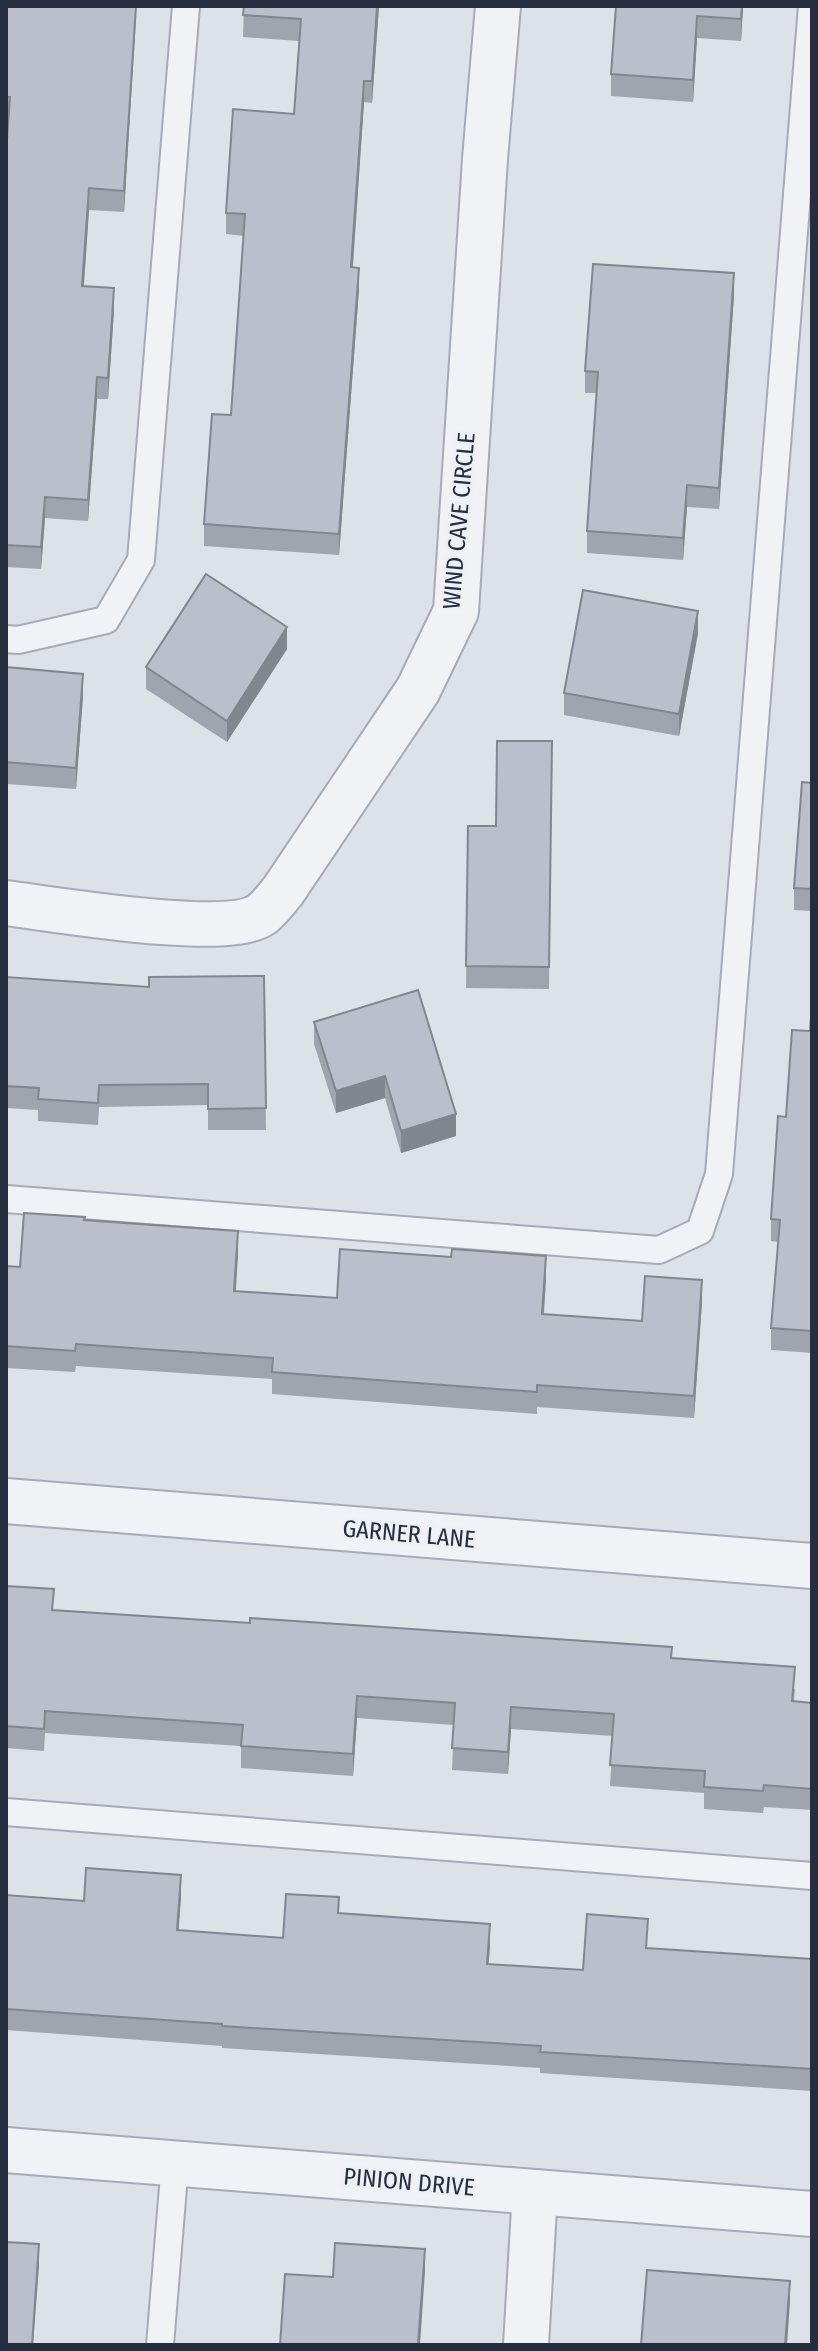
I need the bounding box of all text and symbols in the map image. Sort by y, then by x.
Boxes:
street label: WIND CAVE CIRCLE [437,431,481,611]
street label: GARNER LANE [341,1514,477,1554]
street label: PINION DRIVE [342,2162,476,2202]

